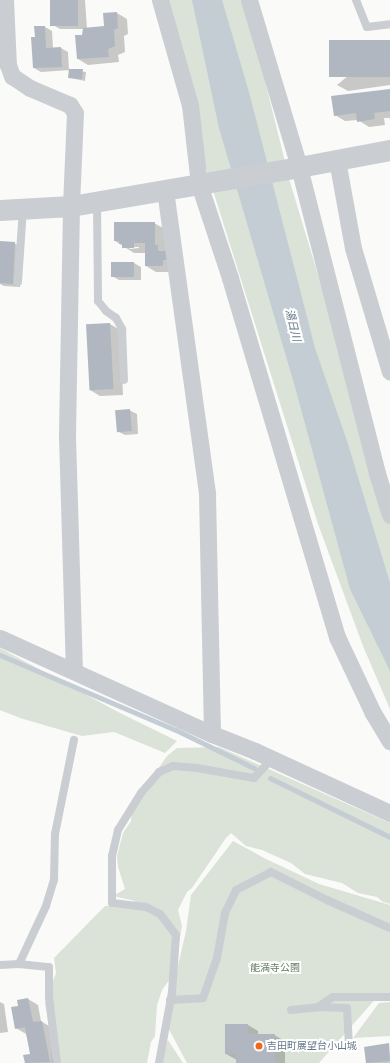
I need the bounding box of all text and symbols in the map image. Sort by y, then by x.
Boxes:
water label: 湯日川 [283,307,303,343]
park label: 能満寺公園 [250,962,300,974]
place label: 吉田町展望台小山城 [267,1040,357,1052]
marker: 吉田町展望台小山城 [254,1041,264,1051]

